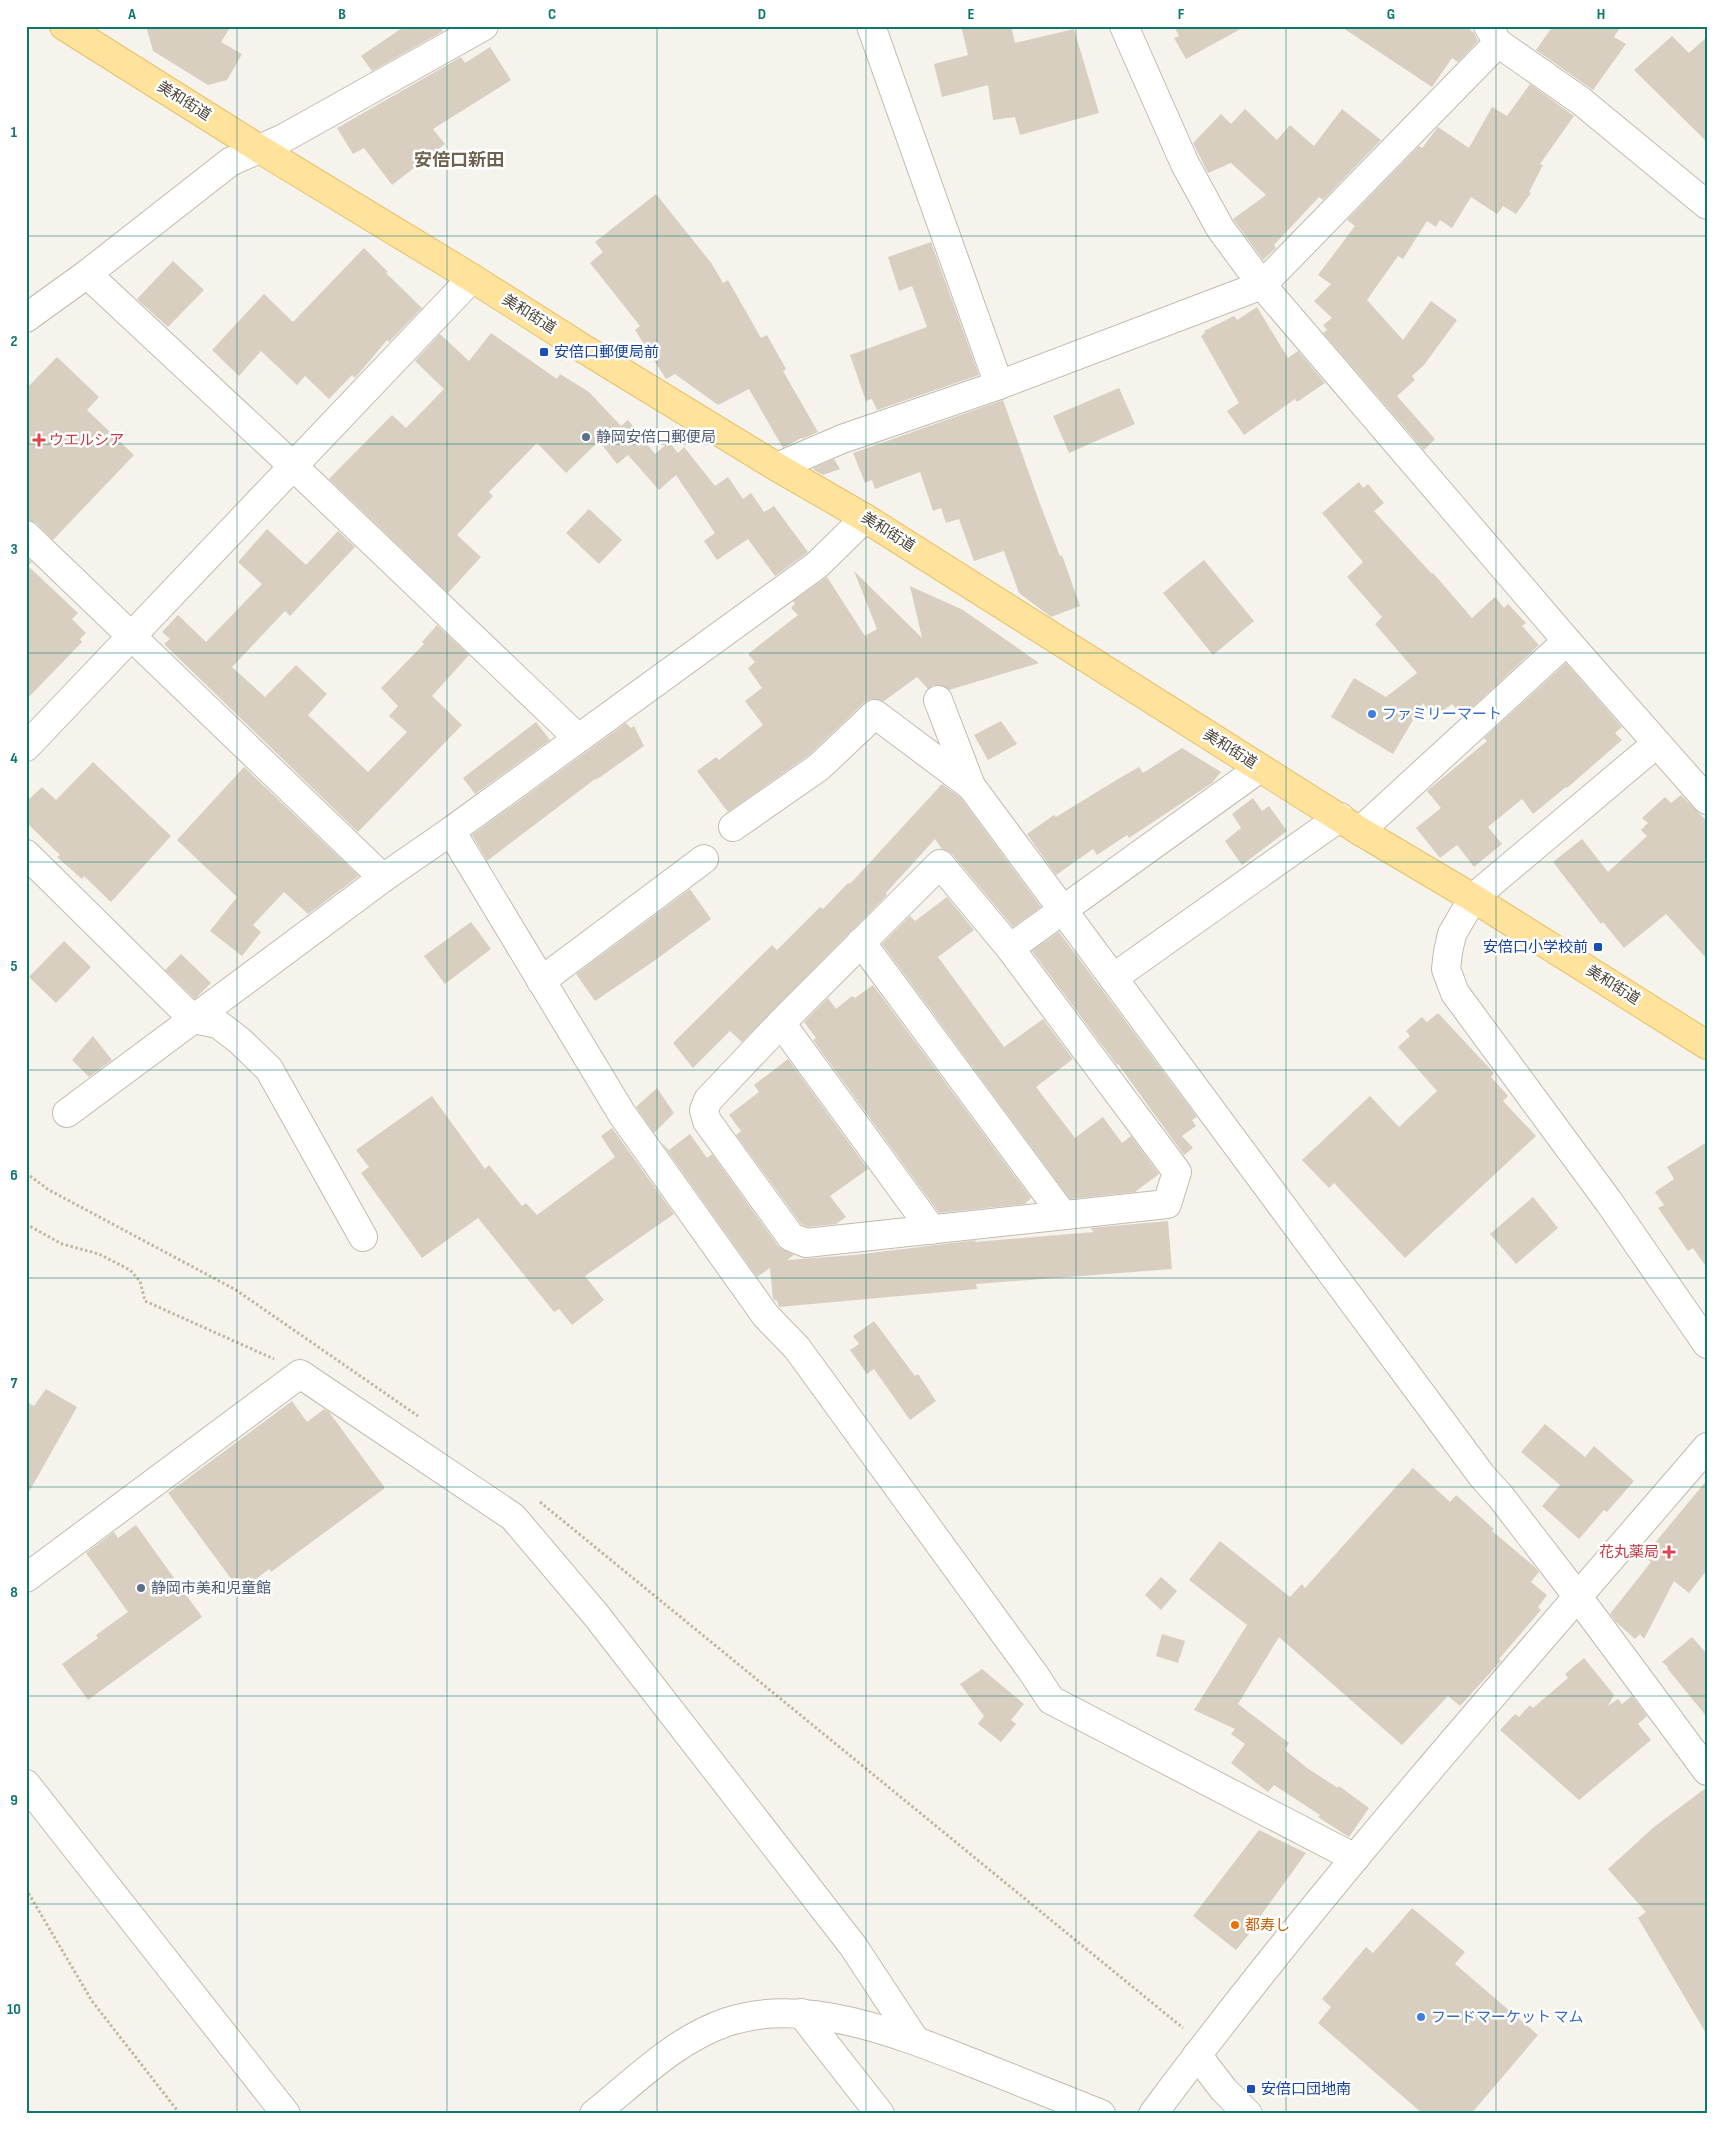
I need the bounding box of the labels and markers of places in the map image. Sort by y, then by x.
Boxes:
place label: 安倍口郵便局前 [554,343,659,362]
marker: 安倍口郵便局前 [538,346,550,358]
place label: 静岡安倍口郵便局 [596,428,716,447]
place label: ウエルシア [49,431,124,450]
marker: 静岡安倍口郵便局 [580,431,592,443]
marker: ウエルシア [33,434,45,446]
place label: ファミリーマート [1382,705,1502,724]
marker: ファミリーマート [1366,708,1378,720]
place label: 安倍口小学校前 [1483,938,1588,957]
marker: 安倍口小学校前 [1592,941,1604,953]
place label: 花丸薬局 [1599,1543,1659,1562]
marker: 花丸薬局 [1663,1546,1675,1558]
place label: 静岡市美和児童館 [151,1579,271,1598]
marker: 静岡市美和児童館 [135,1582,147,1594]
place label: 都寿し [1245,1916,1290,1935]
marker: 都寿し [1229,1919,1241,1931]
place label: フードマーケット マム [1431,2008,1583,2027]
marker: フードマーケット マム [1415,2011,1427,2023]
place label: 安倍口団地南 [1261,2080,1351,2099]
marker: 安倍口団地南 [1245,2083,1257,2095]

